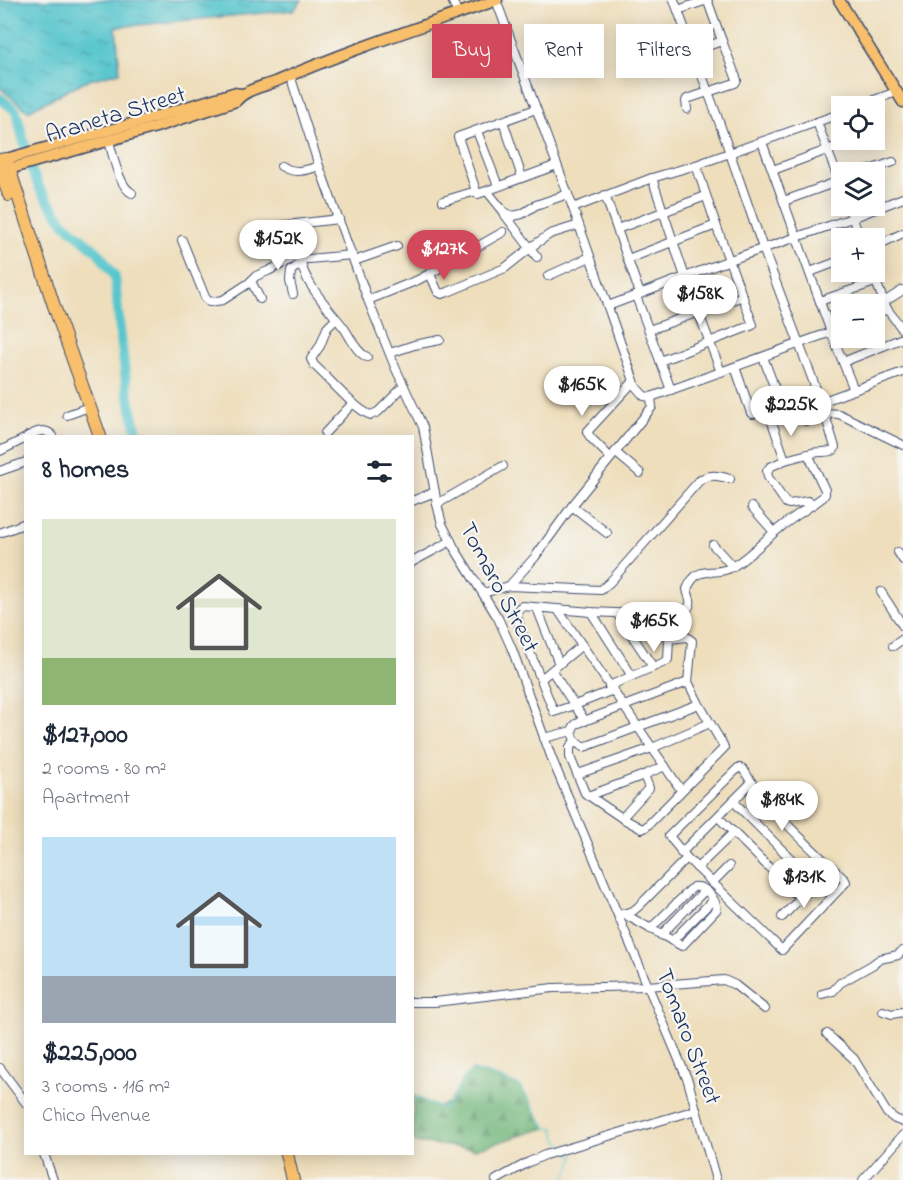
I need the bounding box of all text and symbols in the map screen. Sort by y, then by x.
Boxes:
chip: Buy [432,24,512,78]
chip: Rent [524,24,604,78]
chip: Filters [616,24,713,78]
street label: Araneta Street [41,78,191,154]
map controls [831,96,885,348]
button: locate [831,96,885,150]
button: layers [831,162,885,216]
pin: $152K [236,220,320,271]
text: $152K [253,225,303,254]
button: + [831,228,885,282]
pin: $127K [402,230,486,281]
text: $127K [421,235,467,264]
pin: $158K [658,275,742,326]
text: $158K [676,280,724,309]
button: − [831,294,885,348]
pin: $165K [540,366,624,417]
text: $165K [558,371,606,400]
pin: $225K [749,386,833,437]
text: $225K [764,391,818,420]
text: 8 homes [42,452,129,490]
icon: filters [363,455,396,488]
street label: Tomaro Street [449,517,547,659]
icon: home [165,558,273,666]
pin: $165K [612,602,696,653]
text: $165K [630,607,678,636]
text: $127,000 [42,717,128,755]
text: 2 rooms · 80 m² [42,755,167,784]
pin: $184K [740,781,824,832]
text: Apartment [42,784,130,813]
text: $184K [760,786,804,815]
pin: $131K [762,858,846,909]
text: $131K [783,863,825,892]
icon: home [165,876,273,984]
street label: Tomaro Street [645,964,729,1110]
text: $225,000 [42,1035,137,1073]
text: 3 rooms · 116 m² [42,1073,170,1102]
text: Chico Avenue [42,1102,150,1131]

